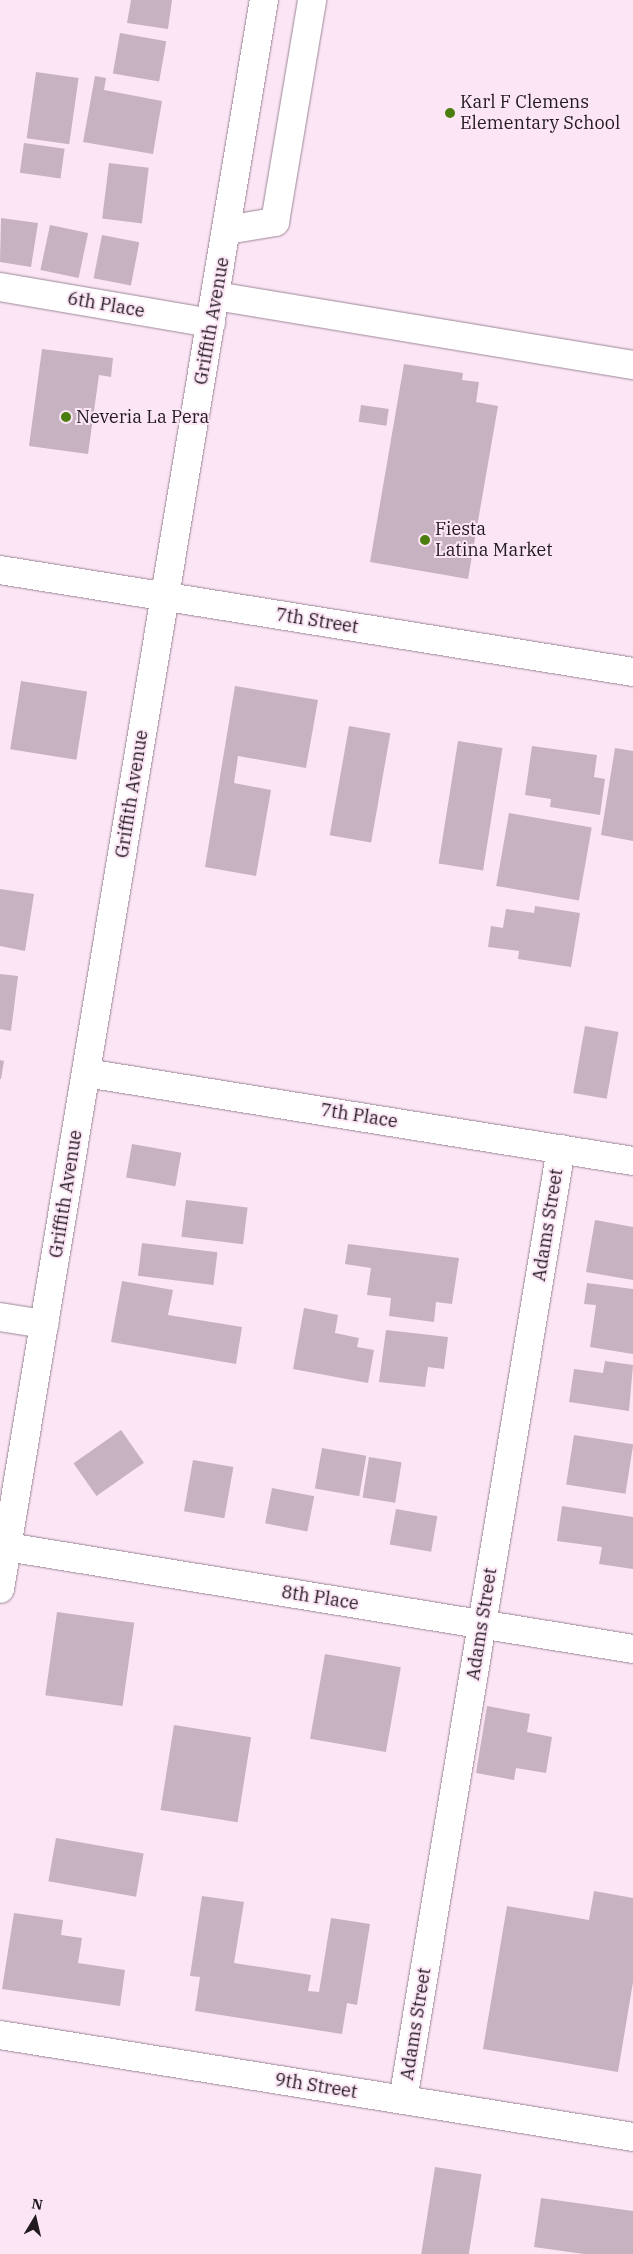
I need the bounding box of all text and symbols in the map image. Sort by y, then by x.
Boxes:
place label: Karl F Clemens Elementary School [460,92,620,134]
marker: Karl F Clemens Elementary School [444,107,456,119]
street label: Griffith Avenue [190,256,234,386]
street label: 6th Place [66,288,146,322]
place label: Neveria La Pera [76,406,209,428]
marker: Neveria La Pera [60,411,72,423]
place label: Fiesta Latina Market [435,519,553,562]
marker: Fiesta Latina Market [419,534,431,546]
street label: 7th Street [274,604,360,638]
street label: Griffith Avenue [111,729,153,859]
street label: 7th Place [319,1099,399,1133]
street label: Griffith Avenue [45,1129,87,1259]
street label: Adams Street [528,1167,568,1283]
street label: Adams Street [462,1566,502,1682]
street label: 8th Place [280,1581,360,1615]
street label: Adams Street [396,1966,436,2082]
street label: 9th Street [273,2069,359,2103]
north arrow [10,2194,60,2244]
text: N [30,2194,44,2214]

